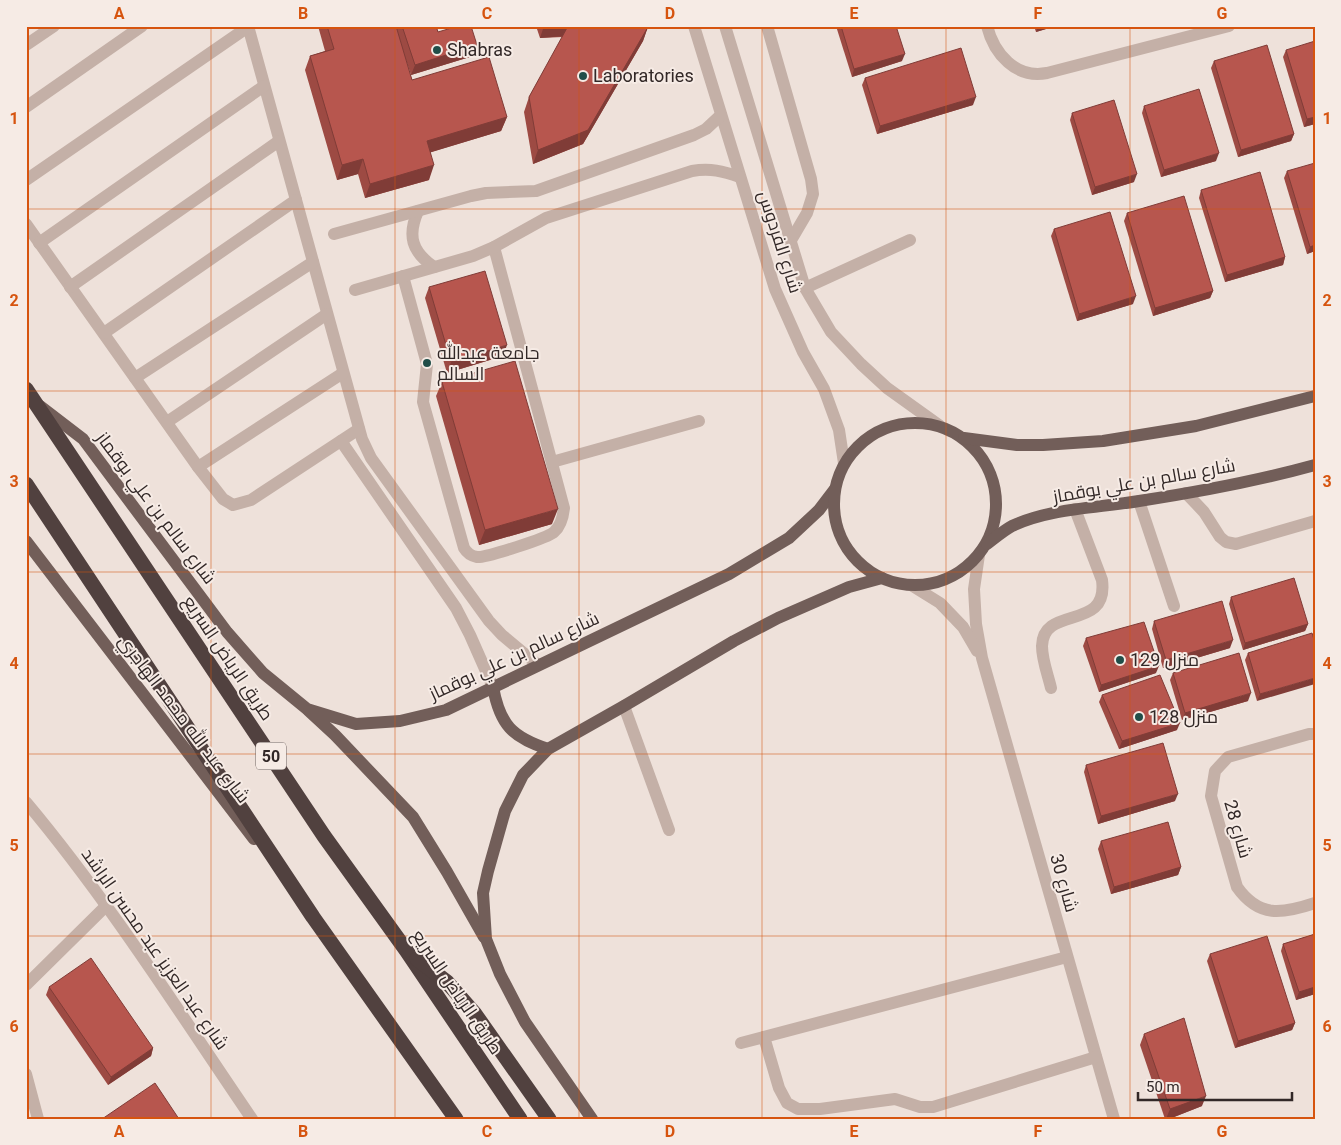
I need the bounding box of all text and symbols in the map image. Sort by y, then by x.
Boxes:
text: A [114,4,125,23]
text: B [298,4,308,23]
text: C [482,4,492,23]
text: D [665,4,675,23]
text: E [850,4,859,23]
text: F [1034,4,1043,23]
text: G [1217,4,1228,23]
place label: Shabras [447,39,512,60]
marker: Shabras [431,44,443,56]
place label: Laboratories [593,65,694,86]
marker: Laboratories [577,70,589,82]
text: 1 [9,109,19,128]
text: 1 [1322,109,1332,128]
street label: شارع الفردوس [752,188,807,296]
text: 2 [9,291,19,310]
text: 2 [1322,291,1332,310]
place label: جامعة عبدالله السالم [437,341,540,386]
marker: جامعة عبدالله السالم [421,357,433,369]
street label: شارع سالم بن علي بوقماز [89,427,220,590]
street label: شارع سالم بن علي بوقماز [1050,454,1238,511]
text: 3 [9,472,19,491]
text: 3 [1322,472,1332,491]
street label: طريق الرياض السريع [177,591,278,725]
street label: شارع سالم بن علي بوقماز [425,607,604,708]
street label: شارع عبد الله محمد الهاجري [111,630,255,809]
place label: منزل 129 [1130,649,1199,671]
text: 4 [9,654,19,673]
marker: منزل 129 [1114,654,1126,666]
text: 4 [1322,654,1332,673]
place label: منزل 128 [1149,706,1218,728]
marker: منزل 128 [1133,711,1145,723]
road number: 50 [256,742,286,769]
street label: شارع 28 [1218,797,1257,861]
text: 5 [9,836,19,855]
text: 5 [1322,836,1332,855]
street label: شارع عبد العزيز عبد محسن الراشد [76,844,233,1055]
street label: شارع 30 [1044,851,1083,915]
street label: طريق الرياض السريع [406,925,507,1059]
text: 6 [9,1017,19,1036]
text: 6 [1322,1017,1332,1036]
scale bar [1138,1070,1292,1102]
text: 50 m [1146,1078,1180,1096]
text: A [114,1122,125,1141]
text: B [298,1122,308,1141]
text: C [482,1122,492,1141]
text: D [665,1122,675,1141]
text: E [850,1122,859,1141]
text: F [1034,1122,1043,1141]
text: G [1217,1122,1228,1141]

